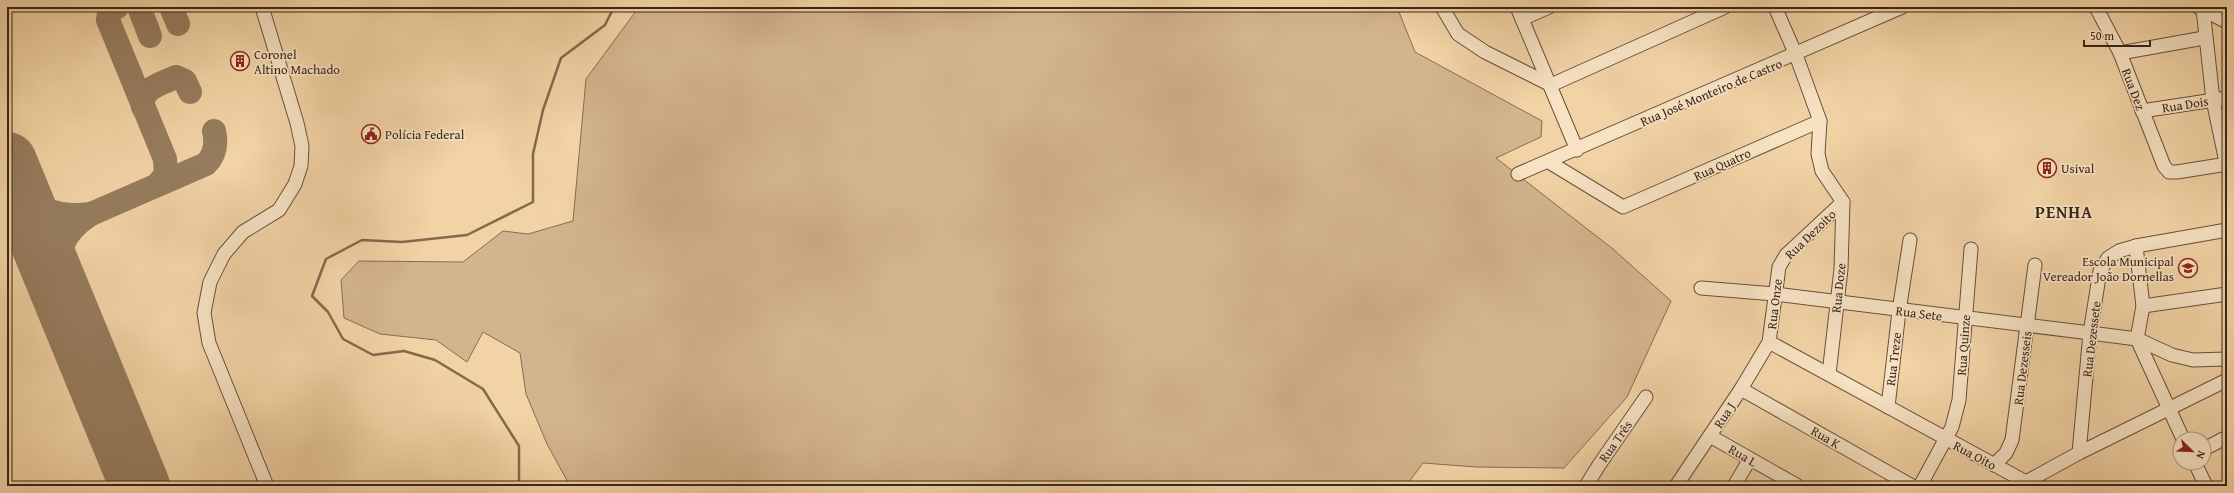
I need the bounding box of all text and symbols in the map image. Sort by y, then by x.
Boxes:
scale bar [2084,22,2150,48]
text: 50 m [2090,27,2114,44]
place label: Coronel Altino Machado [254,45,340,79]
building icon: Coronel Altino Machado [229,50,251,72]
street label: Rua José Monteiro de Castro [1637,54,1785,131]
street label: Rua Dez [2117,66,2150,113]
street label: Rua Dois [2160,91,2210,118]
public building icon: Polícia Federal [360,123,382,145]
place label: Polícia Federal [385,125,465,144]
street label: Rua Quatro [1690,143,1754,186]
building icon: Usival [2036,157,2058,179]
place label: Usival [2061,159,2095,178]
district label: PENHA [2035,199,2093,224]
street label: Rua Dezoito [1780,205,1840,264]
place label: Escola Municipal Vereador João Dornellas [2043,252,2174,286]
school or university icon: Escola Municipal Vereador João Dornellas [2177,257,2199,279]
street label: Rua Doze [1826,262,1851,314]
street label: Rua Onze [1762,278,1787,330]
street label: Rua Dezessete [2077,300,2106,378]
street label: Rua Sete [1895,301,1943,326]
street label: Rua Quinze [1952,314,1975,376]
street label: Rua Dezesseis [2009,330,2036,406]
street label: Rua Treze [1881,331,1906,387]
street label: Rua J [1709,399,1740,432]
street label: Rua Três [1594,416,1637,466]
street label: Rua K [1807,421,1844,454]
north arrow [2172,431,2212,471]
street label: Rua Oito [1950,436,2000,475]
street label: Rua L [1725,440,1761,471]
text: N [2192,448,2210,462]

